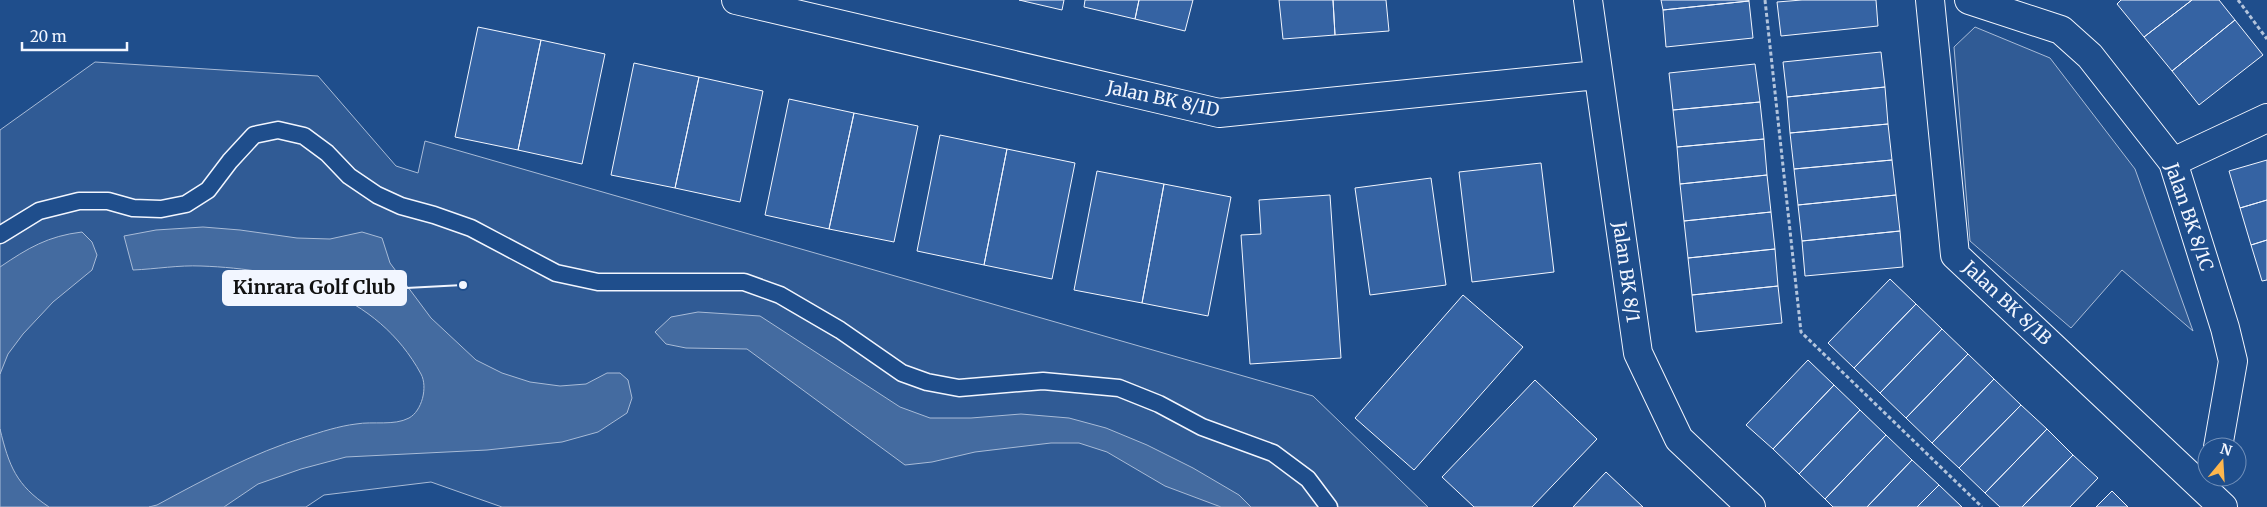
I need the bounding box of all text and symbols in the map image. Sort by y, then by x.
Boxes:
scale bar [22,20,128,52]
text: 20 m [30,27,67,46]
street label: Jalan BK 8/1D [1104,75,1222,122]
street label: Jalan BK 8/1C [2160,159,2219,274]
street label: Jalan BK 8/1 [1608,219,1645,324]
street label: Jalan BK 8/1B [1957,255,2057,350]
callout: Kinrara Golf Club [223,271,406,305]
text: Kinrara Golf Club [233,275,395,299]
north arrow [2197,437,2247,487]
text: N [2218,439,2234,460]

